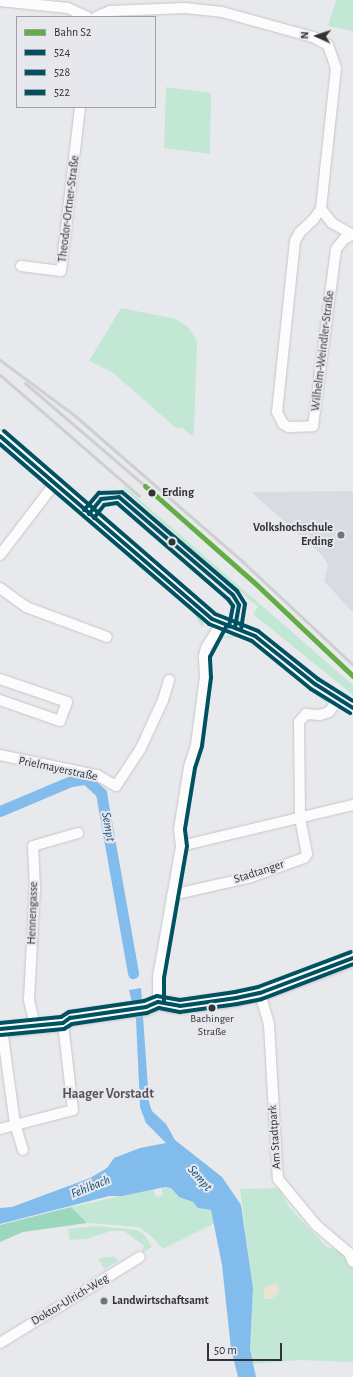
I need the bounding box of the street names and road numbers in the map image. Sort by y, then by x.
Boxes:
street label: Theodor-Ortner-Straße [55,155,83,263]
street label: Wilhelm-Weindler-Straße [308,290,338,412]
street label: Prielmayerstraße [17,754,99,784]
street label: Stadtanger [232,857,286,887]
street label: Hennengasse [25,881,41,945]
street label: Am Stadtpark [266,1104,284,1170]
street label: Doktor-Ulrich-Weg [29,1271,111,1329]

